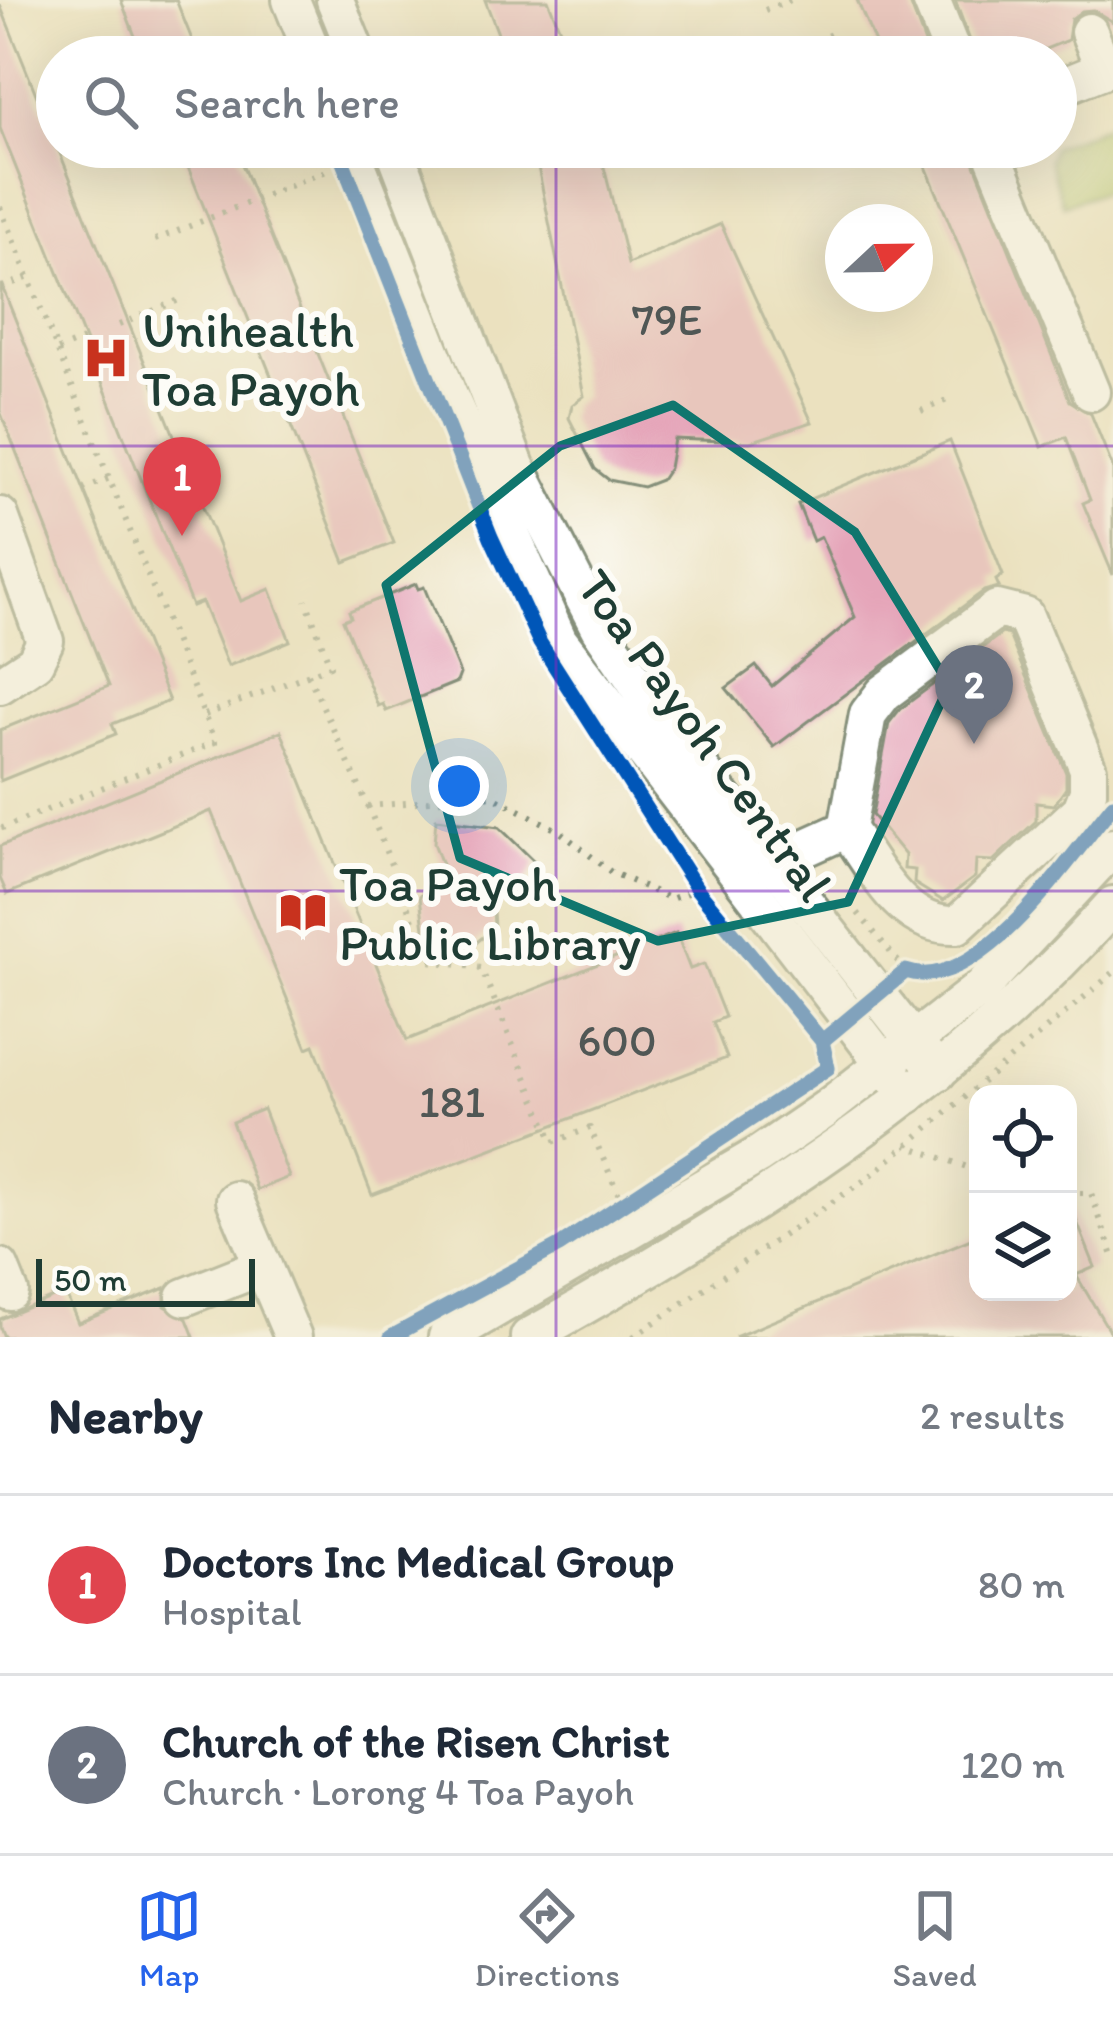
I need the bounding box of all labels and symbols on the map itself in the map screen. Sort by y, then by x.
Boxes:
north arrow [825,204,933,312]
house number: 79E [632,292,702,346]
place label: Unihealth Toa Payoh [142,299,360,419]
hospital icon: Unihealth Toa Payoh [81,333,131,383]
pin: 1 [143,437,221,536]
street label: Toa Payoh Central [564,557,846,913]
pin: 2 [935,645,1013,744]
your location [429,756,489,816]
place label: Toa Payoh Public Library [339,853,641,973]
library icon: Toa Payoh Public Library [278,887,328,937]
house number: 600 [577,1013,657,1067]
house number: 181 [419,1074,485,1128]
scale bar [36,1253,255,1306]

